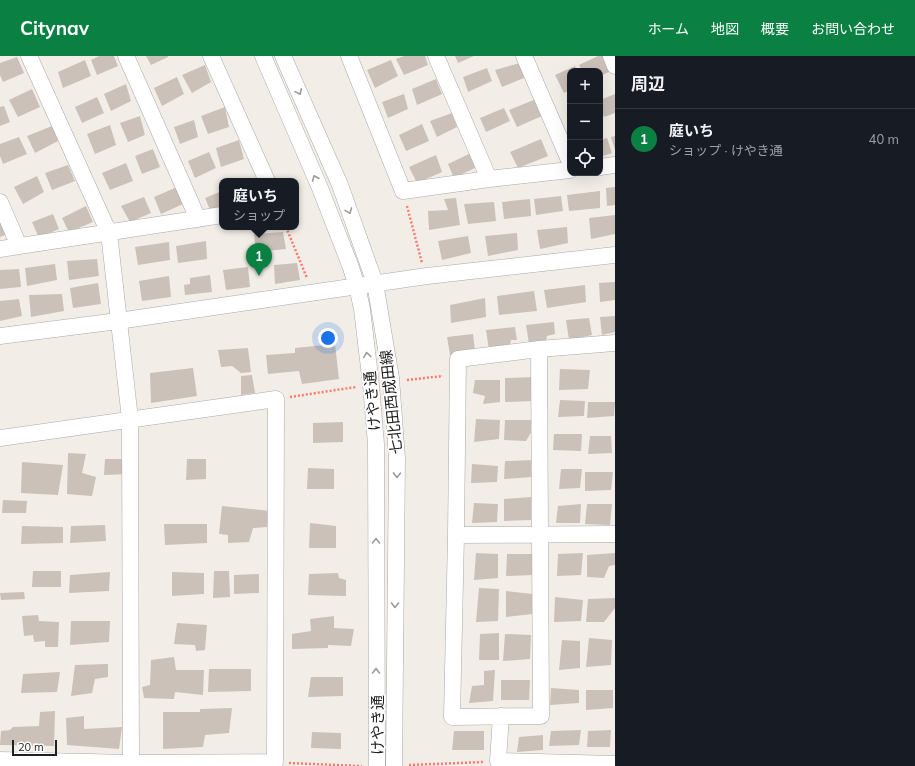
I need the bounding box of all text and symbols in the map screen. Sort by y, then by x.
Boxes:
text: Citynav [20,16,89,40]
text: ホーム [647,20,689,38]
text: 地図 [711,20,739,38]
text: 概要 [761,20,789,38]
text: お問い合わせ [811,20,895,38]
map controls [567,68,603,176]
button: + [567,68,603,104]
text: 周辺 [631,73,665,94]
one-way arrow [294,87,302,95]
button: − [567,104,603,140]
text: 庭いち [669,121,714,140]
text: 1 [640,131,648,147]
text: 40 m [869,131,899,147]
button: locate [567,140,603,176]
text: ショップ · けやき通 [669,142,783,158]
one-way arrow [312,175,320,182]
popup [219,178,299,230]
text: 庭いち [233,186,278,205]
text: ショップ [233,207,285,223]
one-way arrow [345,208,353,215]
pin: 1 [246,243,272,276]
your location [318,328,338,348]
street label: 七北田西成田線 [376,349,406,455]
one-way arrow [363,352,372,358]
street label: けやき通 [360,370,384,432]
one-way arrow [393,472,401,478]
one-way arrow [372,538,380,544]
one-way arrow [391,602,400,608]
one-way arrow [372,668,380,674]
street label: けやき通 [368,695,387,755]
scale bar [12,738,57,757]
text: 20 m [18,740,44,754]

